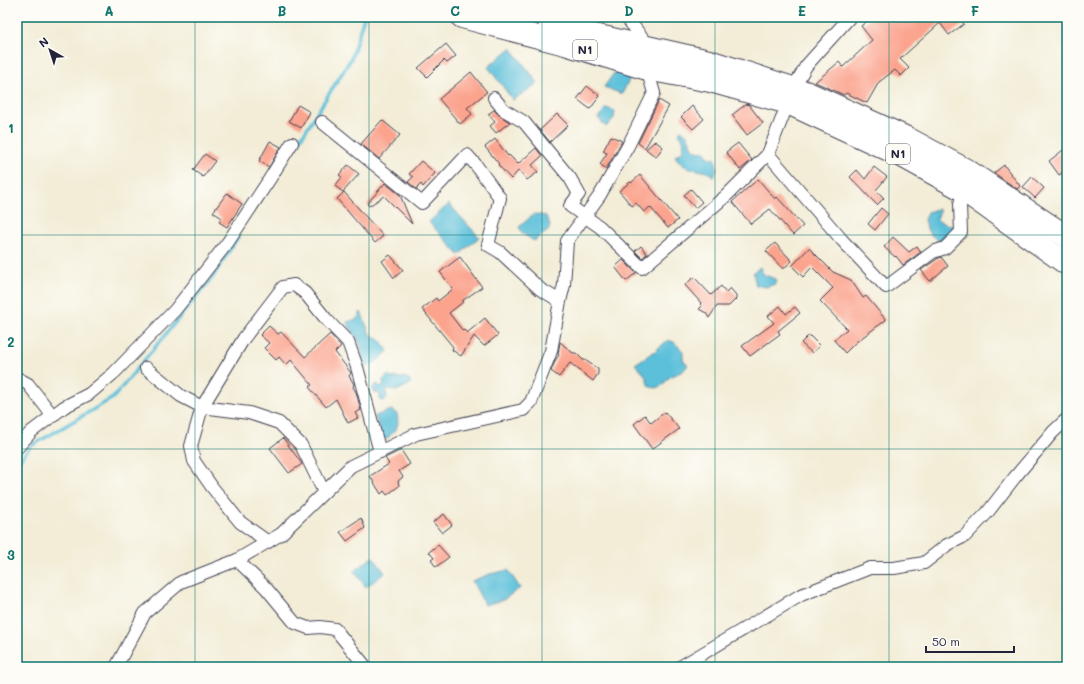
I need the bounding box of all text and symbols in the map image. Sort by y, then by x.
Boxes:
text: A [104,2,114,19]
text: B [278,2,287,19]
text: C [450,2,460,19]
text: D [624,2,634,19]
text: E [798,2,806,19]
text: F [971,2,979,19]
north arrow [30,30,70,70]
text: N [35,33,51,50]
road number: N1 [573,40,597,60]
text: 1 [8,119,14,136]
road number: N1 [886,144,910,164]
text: 2 [7,333,15,350]
text: 3 [7,546,15,563]
scale bar [926,628,1014,654]
text: 50 m [932,633,960,649]

